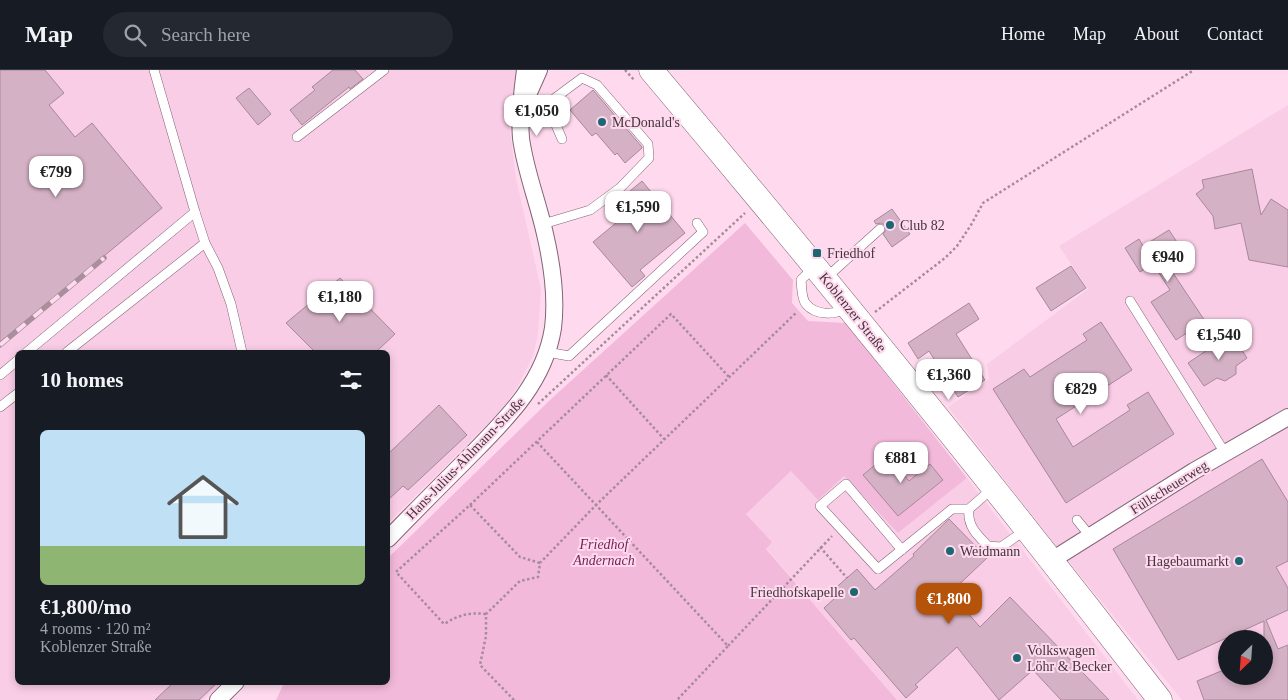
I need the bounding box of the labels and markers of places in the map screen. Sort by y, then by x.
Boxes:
pin: €1,050 [496,94,578,137]
place label: McDonald's [612,115,680,130]
marker: McDonald's [596,116,608,128]
pin: €799 [26,156,86,198]
pin: €1,590 [597,190,679,233]
place label: Club 82 [900,218,945,233]
marker: Club 82 [884,219,896,231]
pin: €940 [1138,240,1198,283]
place label: Friedhof [827,246,876,261]
marker: Friedhof [811,247,823,259]
pin: €1,180 [299,280,381,323]
pin: €1,540 [1178,318,1260,361]
pin: €1,360 [908,358,990,401]
pin: €829 [1051,372,1111,415]
pin: €881 [871,442,931,484]
place label: Weidmann [960,544,1020,559]
marker: Weidmann [944,545,956,557]
place label: Hagebaumarkt [1147,554,1229,569]
marker: Hagebaumarkt [1233,555,1245,567]
pin: €1,800 [908,582,990,625]
place label: Friedhofskapelle [750,585,844,600]
marker: Friedhofskapelle [848,586,860,598]
place label: Volkswagen Löhr & Becker [1027,643,1112,674]
marker: Volkswagen Löhr & Becker [1011,652,1023,664]

